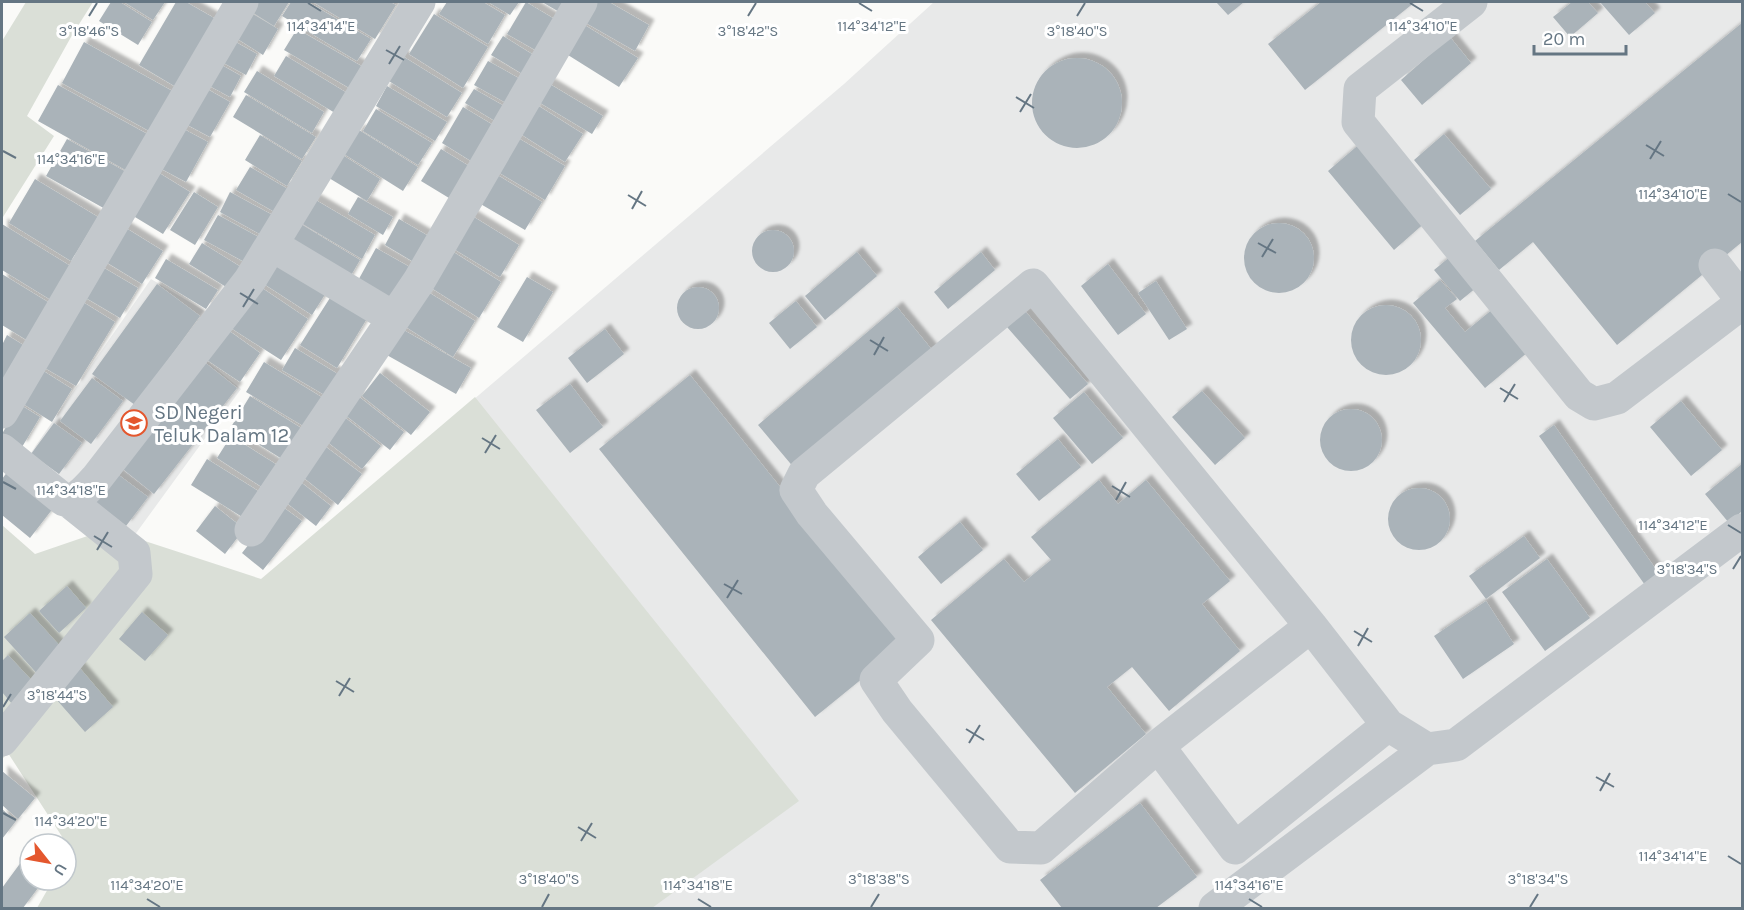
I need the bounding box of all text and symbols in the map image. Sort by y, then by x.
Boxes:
text: 114°34'14"E [287,17,356,35]
text: 114°34'12"E [837,17,907,35]
text: 114°34'10"E [1388,17,1458,35]
scale bar [1534,18,1626,56]
text: 3°18'46"S [59,22,119,40]
text: 3°18'42"S [718,22,778,40]
text: 3°18'40"S [1046,22,1108,40]
text: 20 m [1543,28,1585,50]
text: 114°34'16"E [36,150,106,168]
text: 114°34'10"E [1638,185,1708,203]
place label: SD Negeri Teluk Dalam 12 [154,401,289,447]
school or university icon: SD Negeri Teluk Dalam 12 [119,408,149,438]
text: 114°34'18"E [36,481,106,499]
text: 114°34'12"E [1638,516,1708,534]
text: 3°18'34"S [1656,560,1718,578]
text: 3°18'44"S [27,686,87,704]
text: 114°34'20"E [34,812,108,830]
north arrow [18,832,78,892]
text: 114°34'14"E [1639,847,1708,865]
text: U [49,860,71,879]
text: 3°18'40"S [518,870,580,888]
text: 3°18'38"S [848,870,910,888]
text: 3°18'34"S [1507,870,1569,888]
text: 114°34'20"E [110,876,184,894]
text: 114°34'18"E [663,876,733,894]
text: 114°34'16"E [1214,876,1284,894]

